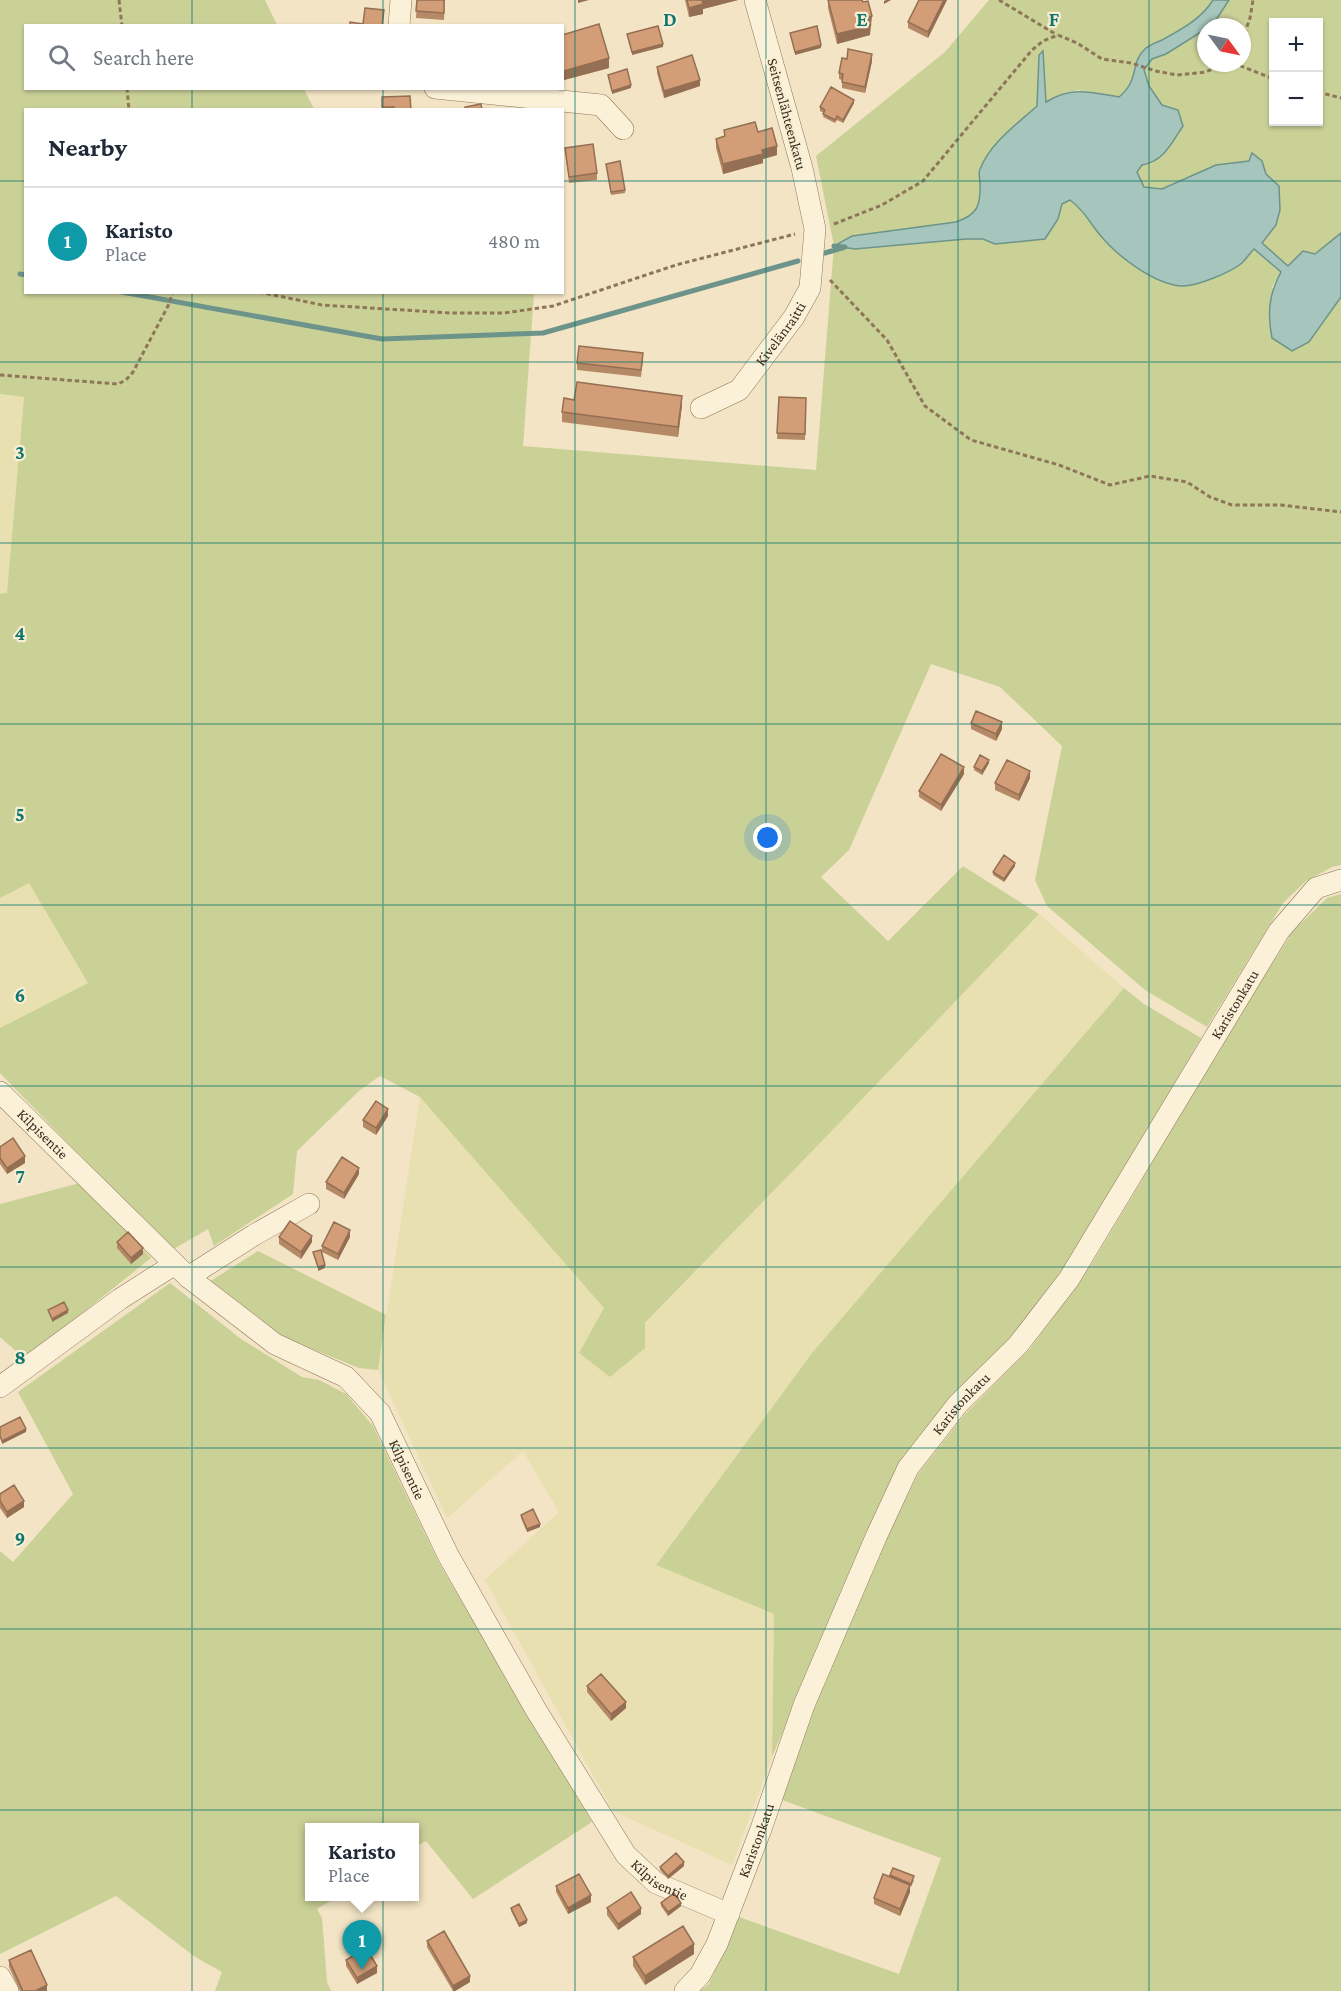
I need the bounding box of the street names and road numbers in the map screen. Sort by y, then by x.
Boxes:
street label: Seitsenlähteenkatu [764,56,810,172]
street label: Kivelänraitti [752,299,809,369]
street label: Karistonkatu [1208,967,1262,1042]
street label: Kilpisentie [14,1106,72,1163]
street label: Karistonkatu [929,1369,993,1438]
street label: Kilpisentie [386,1437,428,1502]
street label: Karistonkatu [735,1801,777,1880]
street label: Kilpisentie [628,1856,690,1904]

